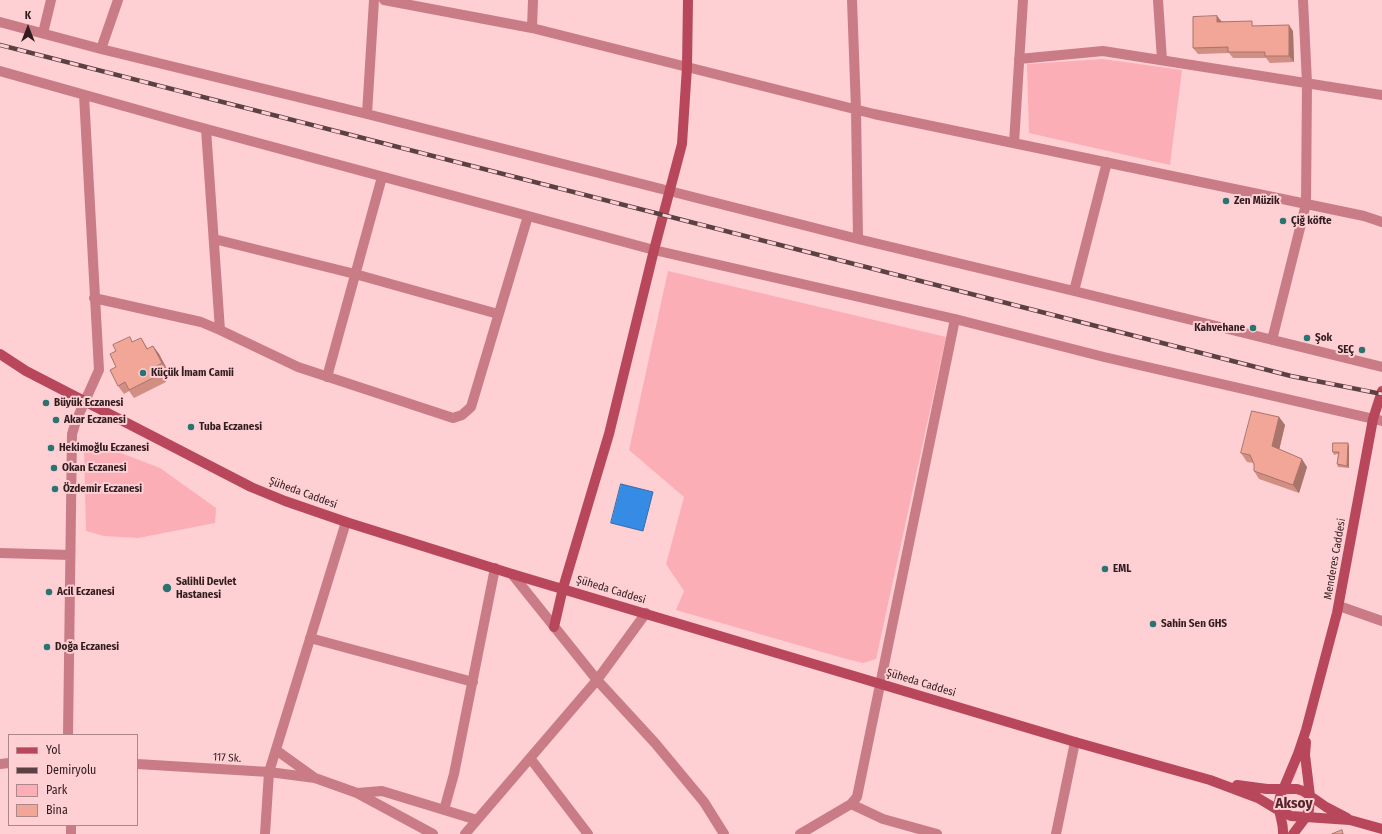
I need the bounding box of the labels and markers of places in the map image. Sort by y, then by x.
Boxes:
place label: Zen Müzik [1234,194,1279,208]
marker: Zen Müzik [1221,196,1231,206]
place label: Çiğ köfte [1291,214,1332,228]
marker: Çiğ köfte [1278,216,1288,226]
place label: Kahvehane [1194,321,1245,335]
marker: Kahvehane [1248,323,1258,333]
place label: Şok [1315,331,1332,345]
marker: Şok [1302,333,1312,343]
place label: SEÇ [1337,343,1354,357]
marker: SEÇ [1357,345,1367,355]
place label: Küçük İmam Camii [151,366,234,380]
marker: Küçük İmam Camii [138,368,148,378]
place label: Büyük Eczanesi [54,396,123,410]
marker: Büyük Eczanesi [41,398,51,408]
place label: Akar Eczanesi [64,413,126,427]
marker: Akar Eczanesi [51,415,61,425]
place label: Tuba Eczanesi [199,420,262,434]
marker: Tuba Eczanesi [186,422,196,432]
place label: Hekimoğlu Eczanesi [59,441,149,455]
marker: Hekimoğlu Eczanesi [46,443,56,453]
place label: Okan Eczanesi [62,461,127,475]
marker: Okan Eczanesi [49,463,59,473]
place label: Özdemir Eczanesi [63,482,142,496]
marker: Özdemir Eczanesi [50,484,60,494]
place label: EML [1113,562,1131,576]
marker: EML [1100,564,1110,574]
place label: Salihli Devlet Hastanesi [176,575,236,601]
marker: Salihli Devlet Hastanesi [161,582,173,594]
place label: Acil Eczanesi [57,585,115,599]
marker: Acil Eczanesi [44,587,54,597]
place label: Sahin Sen GHS [1161,617,1227,631]
marker: Sahin Sen GHS [1148,619,1158,629]
place label: Doğa Eczanesi [55,640,119,654]
marker: Doğa Eczanesi [42,642,52,652]

